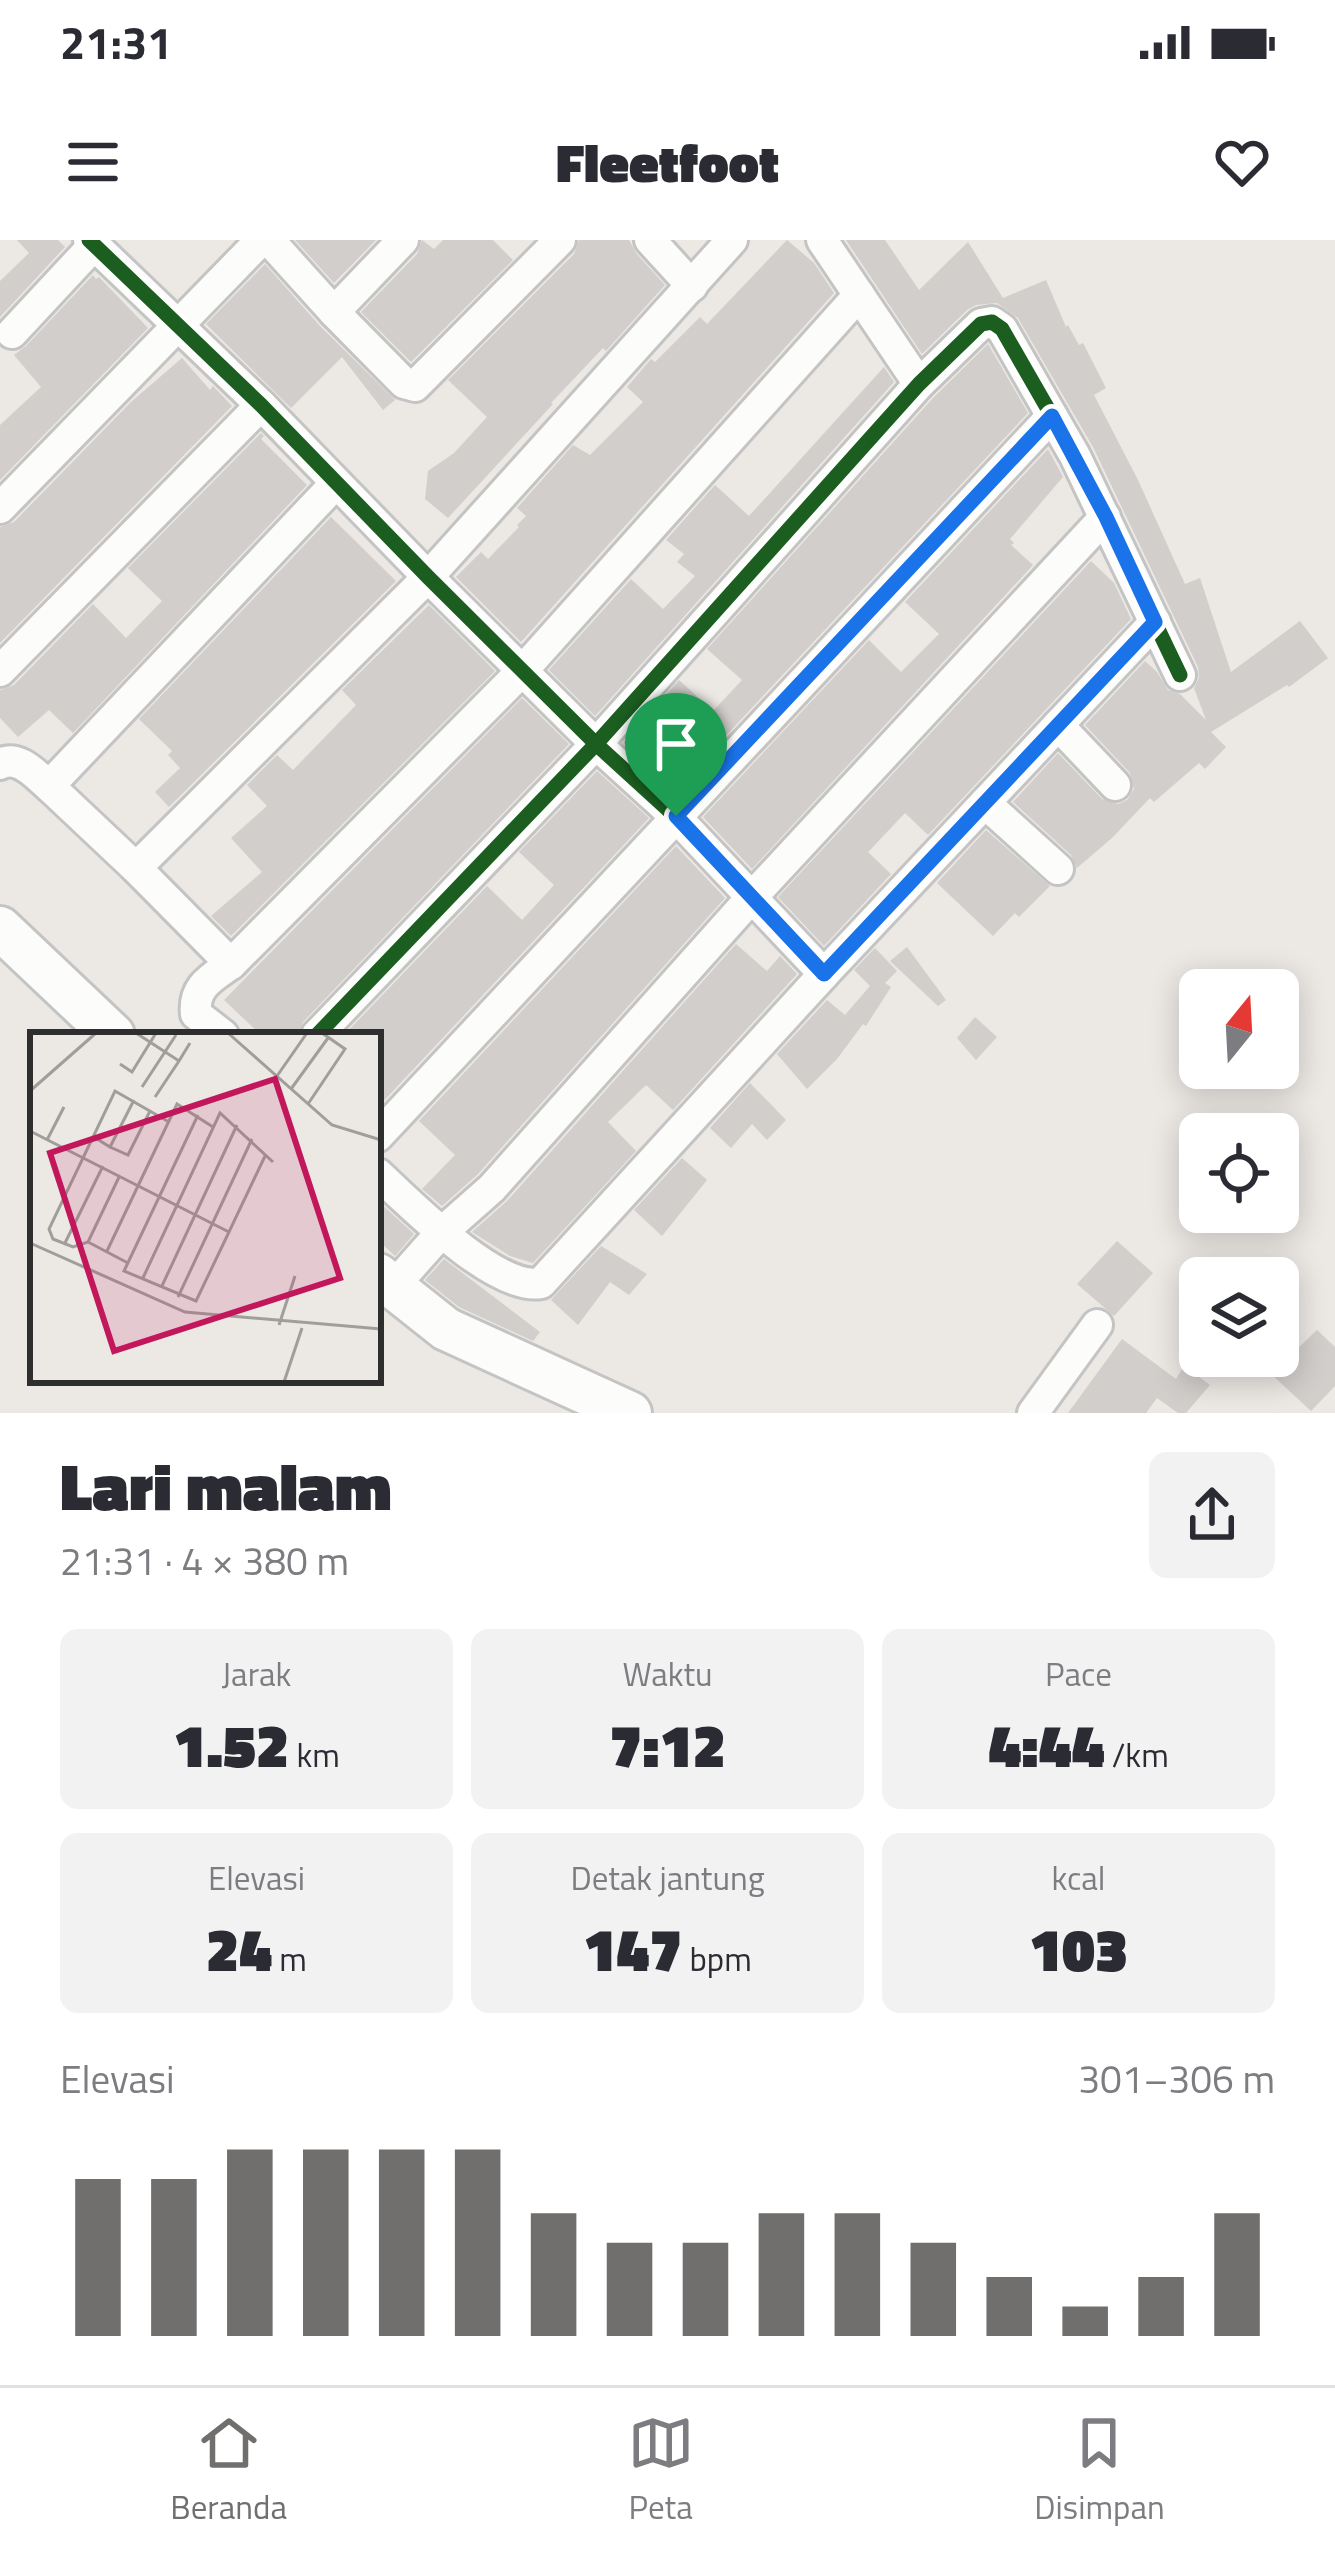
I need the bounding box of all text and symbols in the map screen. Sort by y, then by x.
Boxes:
text: 21:31 [60,8,172,76]
text: Fleetfoot [556,121,779,203]
icon: menu [60,129,126,195]
icon: heart [1209,129,1275,195]
pin [625,693,727,816]
icon: arrive [643,711,709,777]
north arrow [1179,969,1299,1089]
map controls [1179,969,1299,1377]
inset map [30,1032,381,1383]
button: locate [1179,1113,1299,1233]
button: layers [1179,1257,1299,1377]
text: Lari malam [60,1435,392,1536]
button: share [1149,1452,1275,1578]
text: 21:31 · 4 × 380 m [60,1531,349,1590]
text: Jarak [222,1649,291,1699]
text: Waktu [622,1649,713,1699]
text: Pace [1045,1649,1112,1699]
text: 1.52 [173,1699,289,1790]
text: 7:12 [609,1699,726,1790]
text: 4:44 [988,1699,1105,1790]
text: km [289,1730,340,1780]
text: /km [1105,1730,1169,1780]
text: Elevasi [208,1853,305,1903]
text: Detak jantung [570,1853,765,1903]
text: kcal [1052,1853,1105,1903]
text: 24 [206,1903,272,1994]
text: 147 [583,1903,682,1994]
text: 103 [1029,1903,1128,1994]
text: m [272,1934,307,1984]
text: bpm [682,1934,752,1984]
text: Elevasi [60,2049,175,2108]
text: 301–306 m [1078,2049,1275,2108]
tab: Beranda [170,2410,287,2532]
tab: Peta [628,2410,694,2532]
tab: Disimpan [1034,2410,1165,2532]

